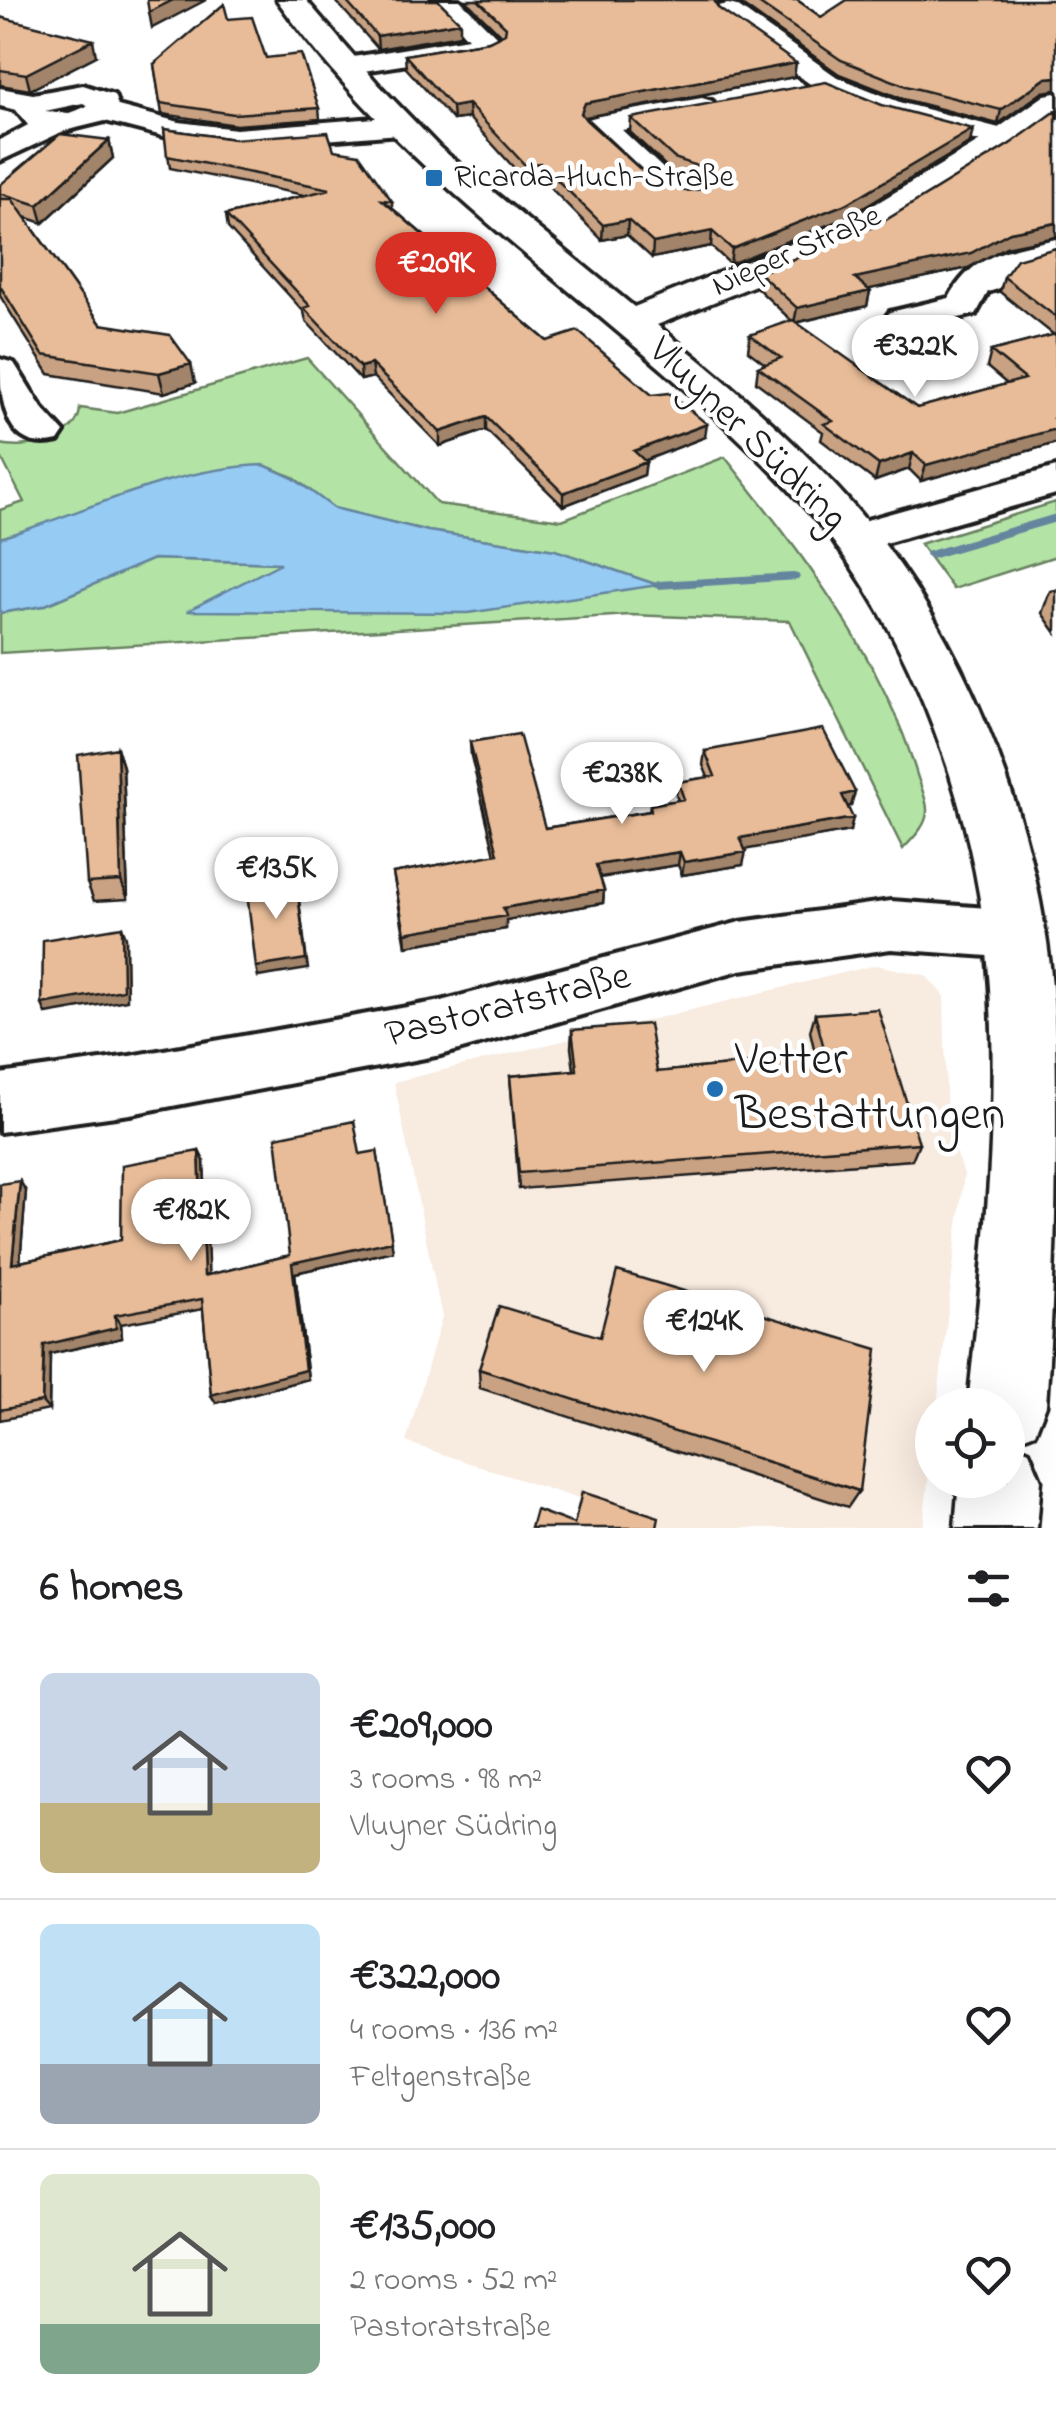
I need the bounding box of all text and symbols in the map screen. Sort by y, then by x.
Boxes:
place label: Ricarda-Huch-Straße [454,155,735,202]
marker: Ricarda-Huch-Straße [423,167,445,189]
street label: Nieper Straße [705,193,890,310]
pin: €209K [366,232,506,317]
text: €209K [397,241,475,288]
pin: €322K [845,315,985,400]
street label: Vluyner Südring [633,323,861,546]
text: €322K [874,324,956,371]
pin: €238K [552,742,692,827]
text: €238K [583,751,661,798]
pin: €135K [206,837,346,922]
text: €135K [236,846,316,893]
street label: Pastoratstraße [379,948,637,1066]
place label: Vetter Bestattungen [734,1026,1005,1152]
marker: Vetter Bestattungen [704,1078,726,1100]
pin: €182K [121,1179,261,1264]
text: €182K [153,1188,229,1235]
pin: €124K [634,1290,774,1375]
text: €124K [665,1299,743,1346]
map controls [915,1388,1025,1498]
button: locate [915,1388,1025,1498]
text: 6 homes [40,1558,184,1619]
icon: filters [961,1561,1016,1616]
text: €209,000 [350,1696,493,1757]
icon: home [120,1713,240,1833]
icon: heart [961,1746,1016,1801]
text: 3 rooms · 98 m² [350,1757,542,1804]
text: Vluyner Südring [350,1804,557,1851]
text: €322,000 [350,1947,500,2008]
icon: home [120,1964,240,2084]
icon: heart [961,1997,1016,2052]
text: 4 rooms · 136 m² [350,2008,558,2055]
text: Feltgenstraße [350,2055,531,2102]
text: €135,000 [350,2197,496,2258]
icon: home [120,2214,240,2334]
icon: heart [961,2247,1016,2302]
text: 2 rooms · 52 m² [350,2258,558,2305]
text: Pastoratstraße [350,2305,551,2352]

